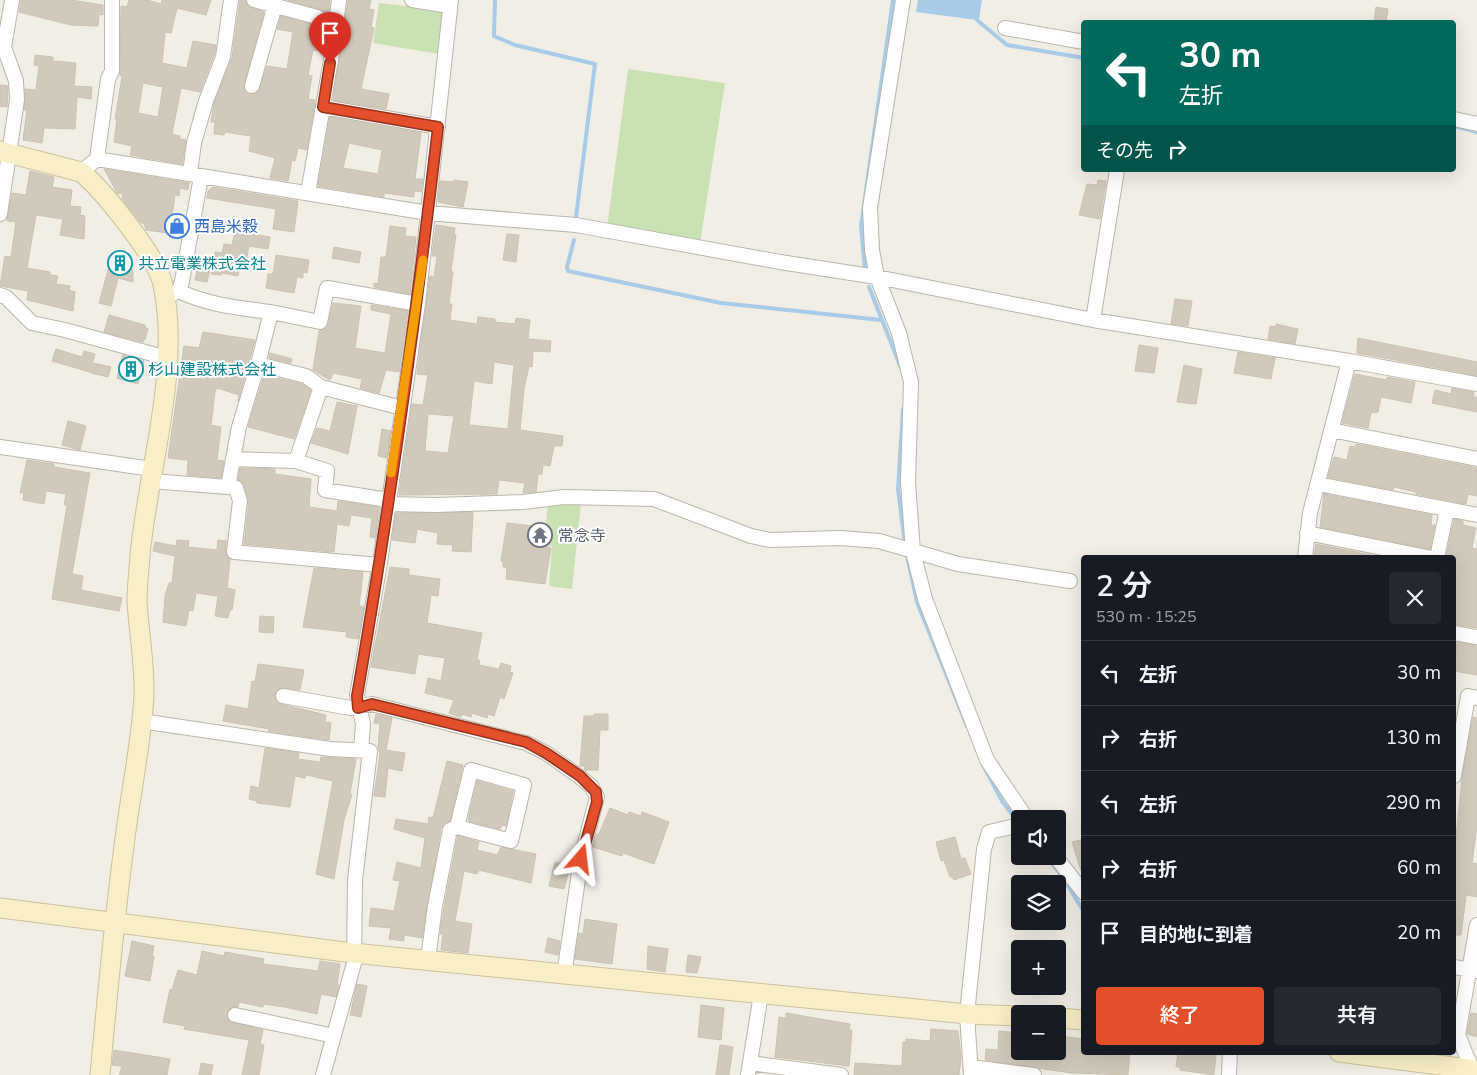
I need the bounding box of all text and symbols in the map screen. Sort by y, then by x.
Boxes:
pin [309,12,351,63]
icon: arrive [316,19,344,47]
text: 30 m [1179,32,1261,79]
icon: left [1096,40,1161,105]
text: 左折 [1179,81,1223,111]
icon: right [1163,135,1191,163]
text: その先 [1096,138,1153,164]
shop icon: 西島米穀 [164,213,190,239]
place label: 西島米穀 [194,216,258,238]
building icon: 共立電業株式会社 [107,250,133,276]
place label: 共立電業株式会社 [138,253,266,275]
building icon: 杉山建設株式会社 [118,356,144,382]
place label: 杉山建設株式会社 [148,359,276,381]
temple icon: 常念寺 [527,522,553,548]
place label: 常念寺 [558,525,606,547]
text: 2 分 [1096,566,1152,607]
button: close [1389,572,1441,624]
text: 530 m · 15:25 [1096,606,1197,628]
icon: left [1096,659,1124,687]
text: 30 m [1397,660,1441,686]
text: 左折 [1139,662,1177,688]
icon: right [1096,724,1124,752]
text: 130 m [1386,725,1441,751]
text: 右折 [1139,727,1177,753]
icon: left [1096,789,1124,817]
text: 290 m [1386,790,1441,816]
text: 左折 [1139,792,1177,818]
map controls [1011,810,1066,1060]
button: sound [1011,810,1066,865]
position arrow [554,832,606,884]
icon: right [1096,854,1124,882]
text: 60 m [1397,855,1441,881]
text: 右折 [1139,857,1177,883]
button: layers [1011,875,1066,930]
icon: arrive [1096,919,1124,947]
text: 20 m [1397,920,1441,946]
text: 目的地に到着 [1139,922,1253,948]
button: + [1011,940,1066,995]
button: 終了 [1096,987,1264,1045]
button: 共有 [1274,987,1441,1045]
button: − [1011,1005,1066,1060]

